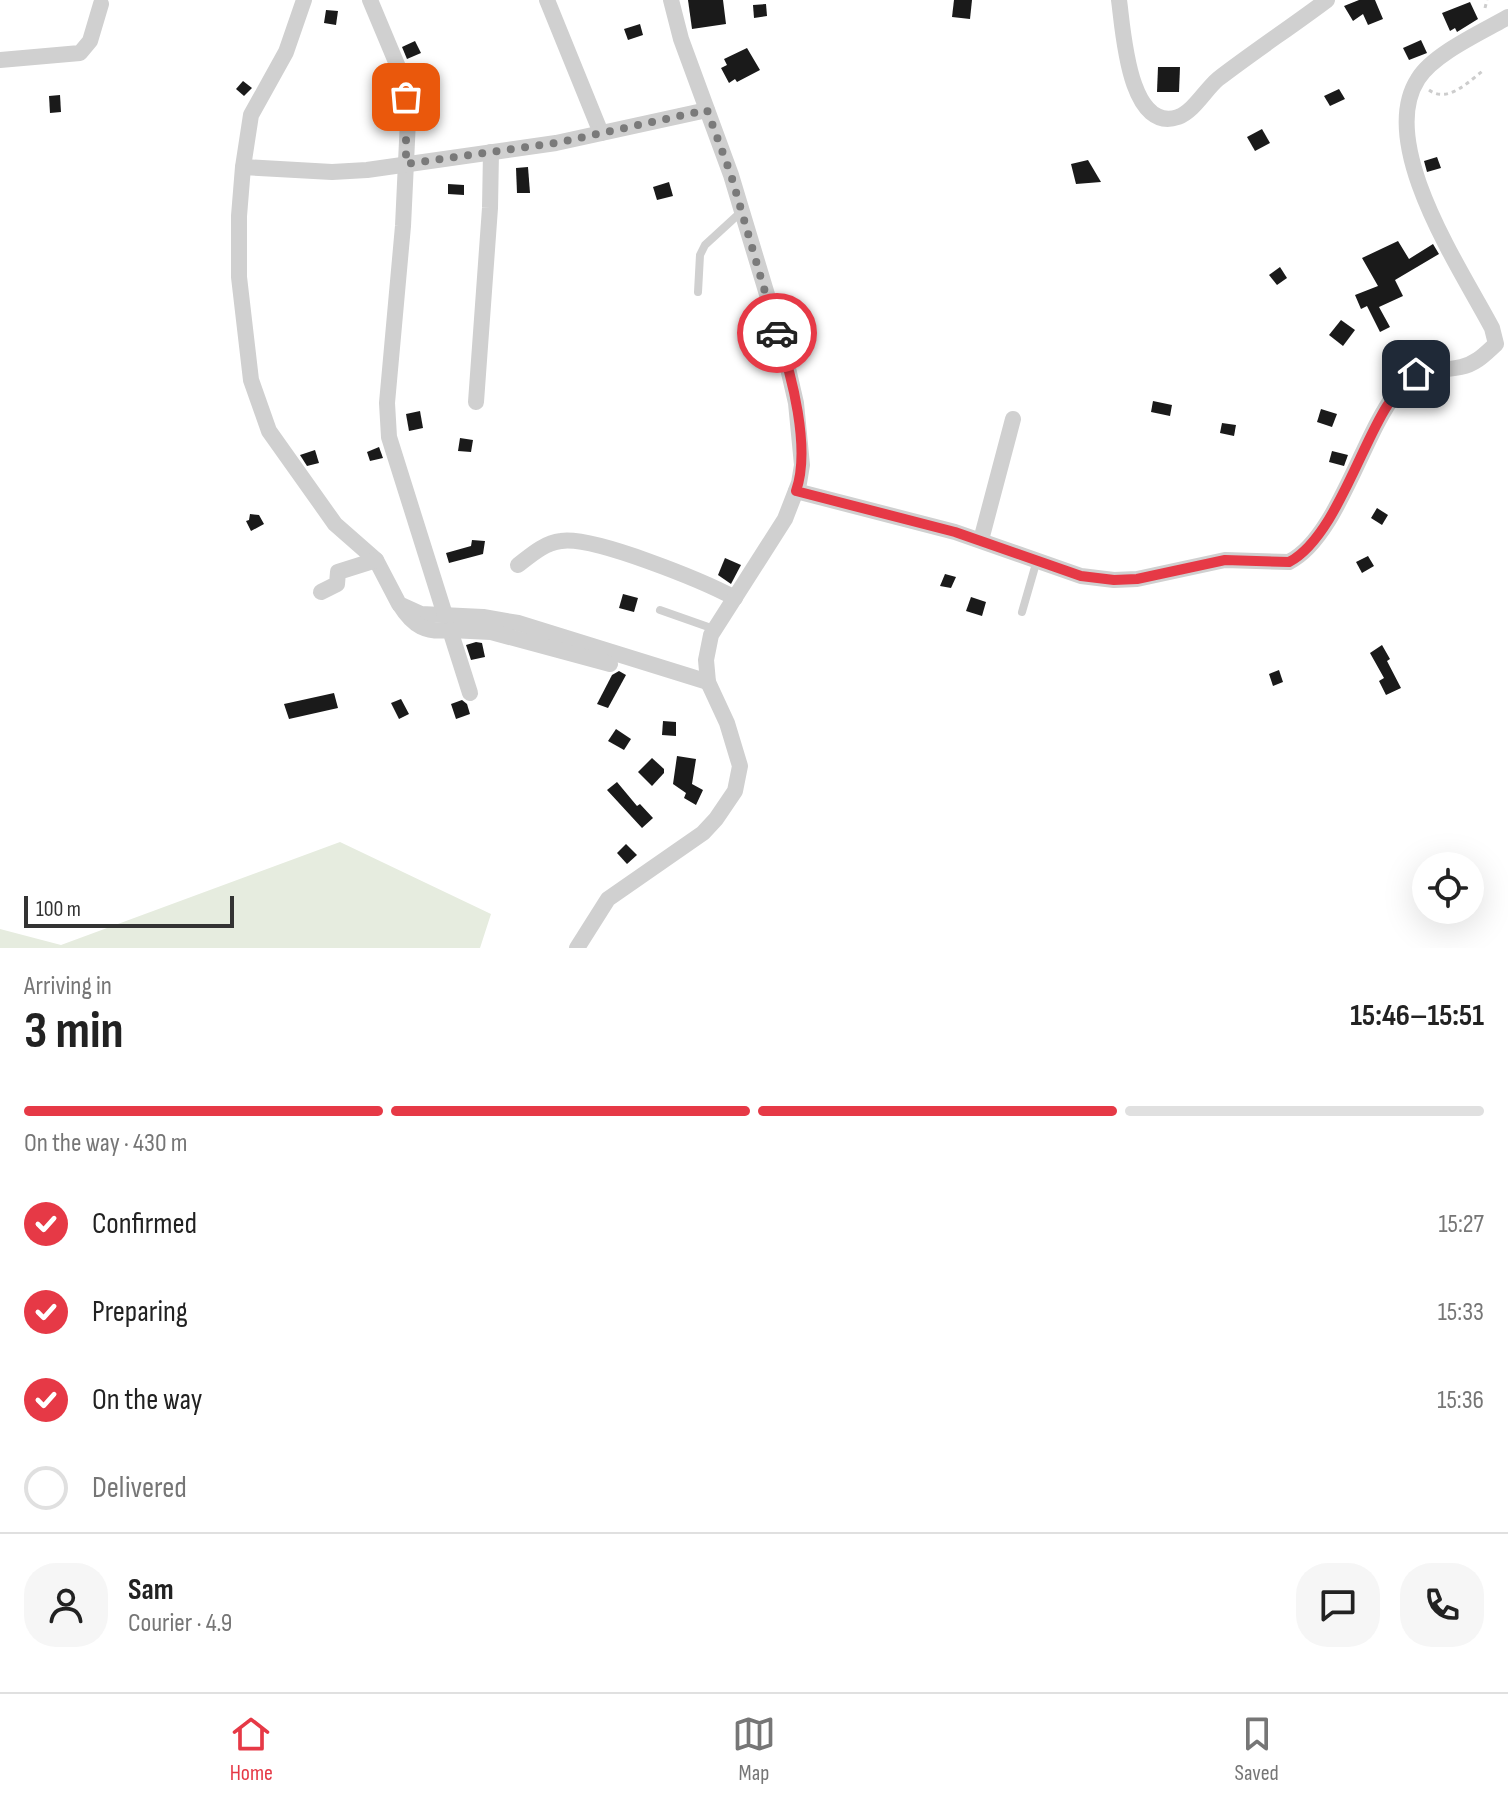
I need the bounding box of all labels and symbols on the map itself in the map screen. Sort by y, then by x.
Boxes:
pin [372,63,440,131]
courier [737,293,817,373]
pin [1382,340,1450,408]
scale bar [24,892,234,928]

